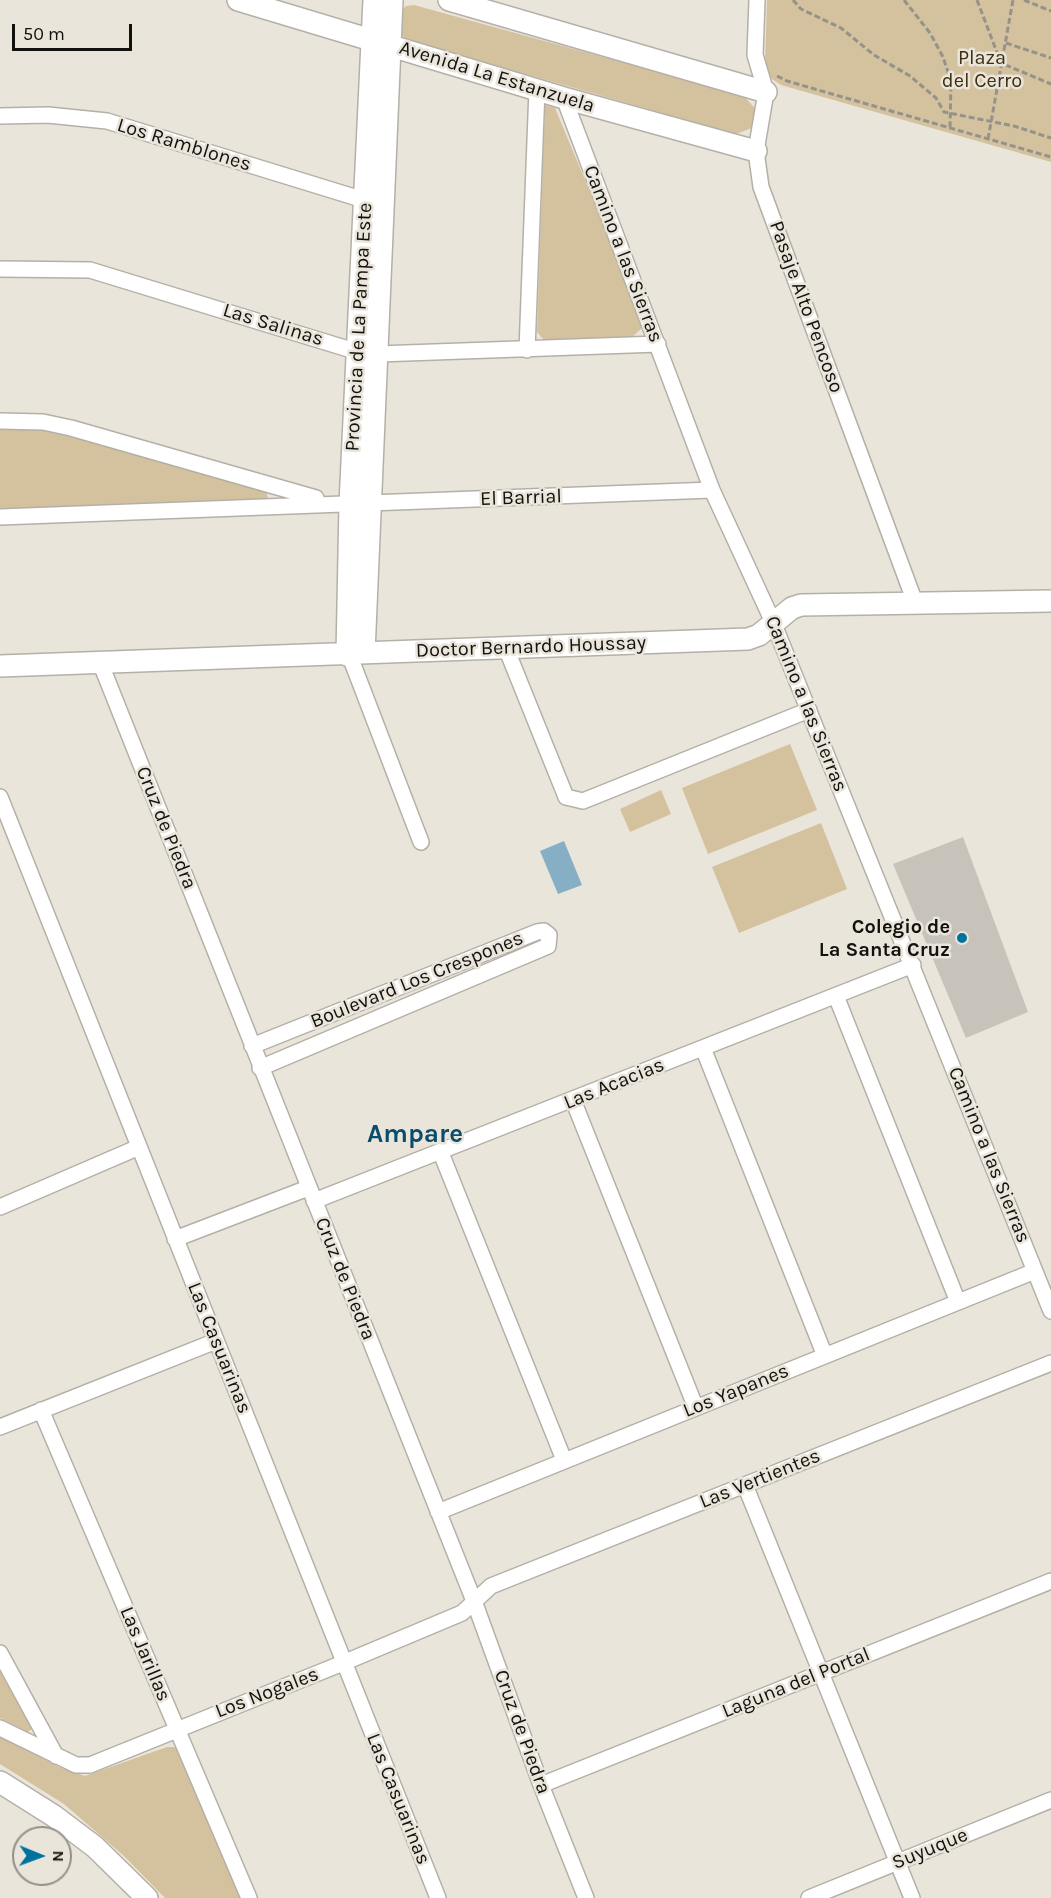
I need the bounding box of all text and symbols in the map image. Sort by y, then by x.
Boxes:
scale bar [15,12,135,50]
text: 50 m [23,23,65,45]
street label: Avenida La Estanzuela [396,36,598,118]
park label: Plaza del Cerro [942,46,1022,93]
street label: Los Ramblones [114,113,254,177]
street label: Camino a las Sierras [578,162,668,346]
street label: Provincia de La Pampa Este [340,202,378,452]
street label: Pasaje Alto Pencoso [764,218,848,396]
street label: Las Salinas [220,298,326,352]
street label: El Barrial [480,485,562,511]
street label: Camino a las Sierras [760,613,852,795]
street label: Doctor Bernardo Houssay [415,631,647,663]
street label: Cruz de Piedra [131,763,201,893]
place label: Colegio de La Santa Cruz [819,915,950,962]
street label: Boulevard Los Crespones [307,926,527,1034]
marker: Colegio de La Santa Cruz [955,931,969,945]
street label: Las Acacias [560,1053,668,1115]
street label: Camino a las Sierras [943,1064,1035,1246]
district label: Ampare [367,1119,463,1151]
street label: Cruz de Piedra [310,1214,380,1344]
street label: Las Casuarinas [182,1279,256,1417]
street label: Los Yapanes [680,1359,792,1423]
street label: Las Vertientes [696,1444,824,1514]
street label: Las Jarillas [114,1603,176,1705]
street label: Laguna del Portal [719,1642,873,1724]
street label: Los Nogales [212,1662,322,1724]
street label: Cruz de Piedra [488,1667,556,1797]
street label: Las Casuarinas [361,1730,435,1868]
street label: Suyuque [889,1823,971,1875]
north arrow [12,1826,72,1886]
text: N [49,1850,68,1862]

